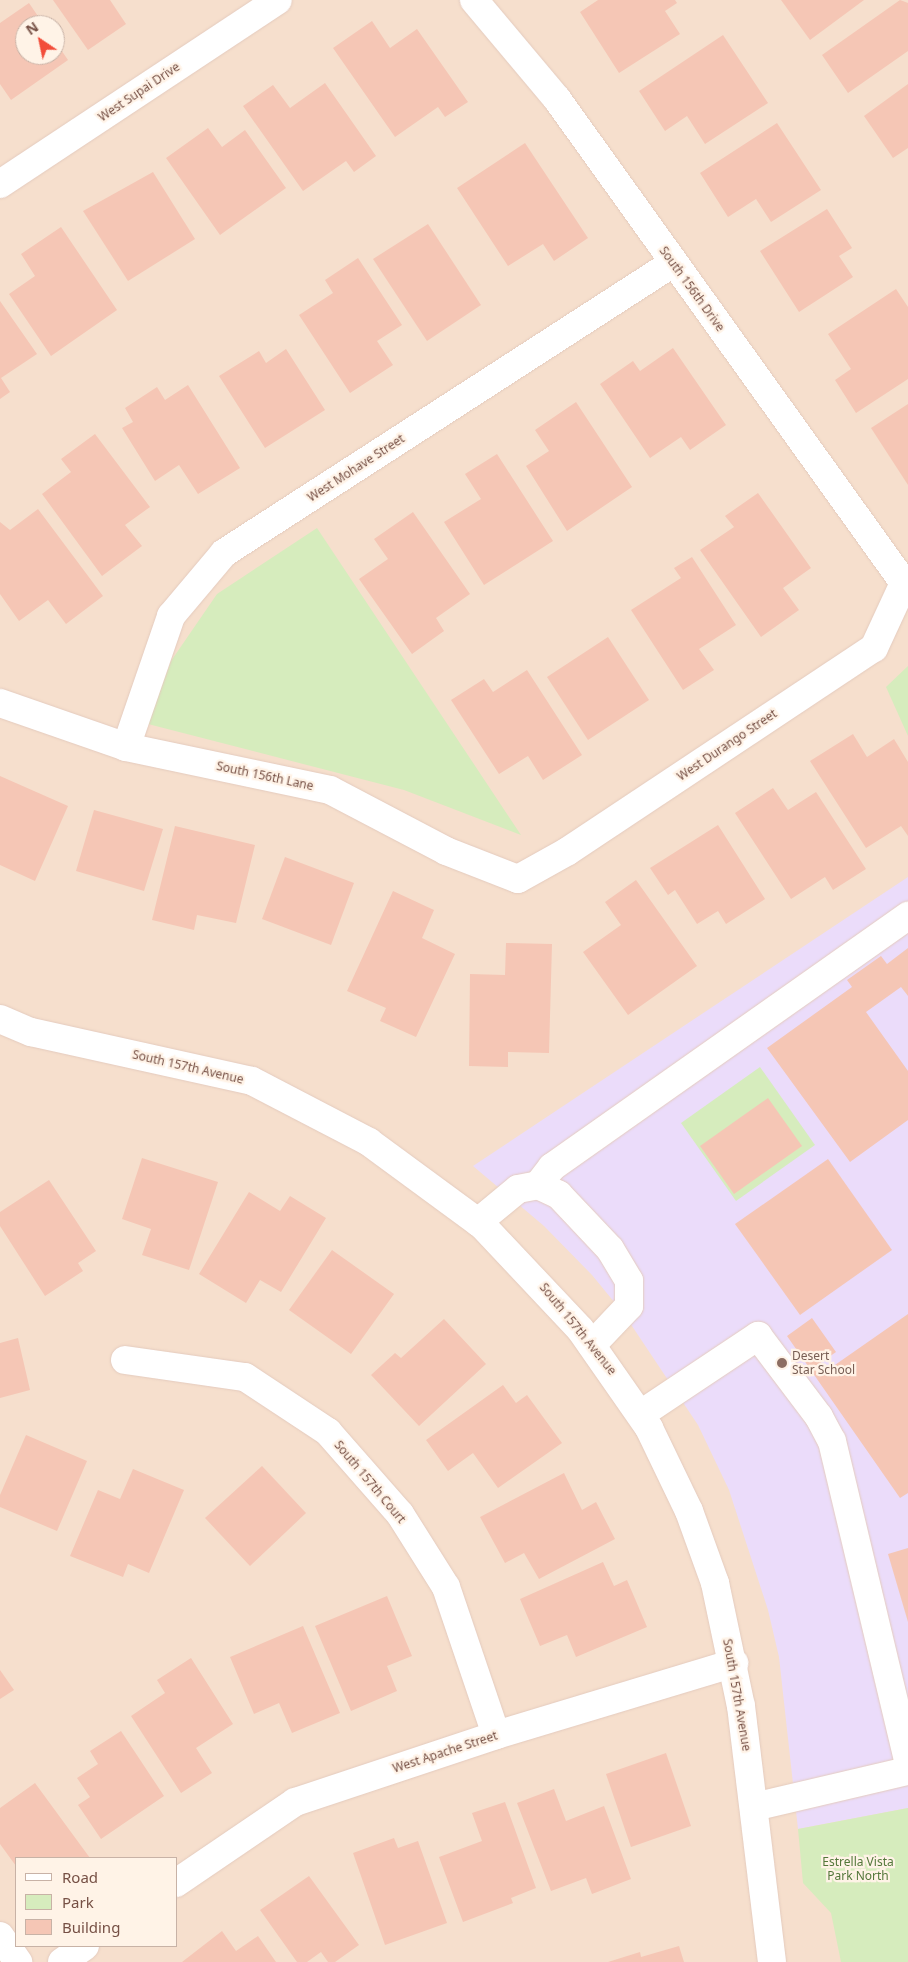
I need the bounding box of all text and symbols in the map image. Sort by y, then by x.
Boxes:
north arrow [15,15,65,65]
text: N [22,17,42,39]
street label: West Supai Drive [96,59,182,125]
street label: South 156th Drive [656,244,728,334]
street label: West Mohave Street [305,431,407,505]
street label: West Durango Street [674,706,780,784]
street label: South 156th Lane [215,759,315,793]
street label: South 157th Avenue [131,1047,245,1087]
street label: South 157th Avenue [537,1280,619,1378]
place label: Desert Star School [792,1349,855,1377]
marker: Desert Star School [776,1357,788,1369]
street label: South 157th Court [331,1438,409,1526]
street label: South 157th Avenue [720,1638,754,1752]
street label: West Apache Street [391,1728,499,1776]
park label: Estrella Vista Park North [822,1855,894,1883]
legend [15,1857,178,1947]
text: Road [62,1867,98,1887]
text: Park [62,1892,94,1912]
text: Building [62,1917,120,1937]

